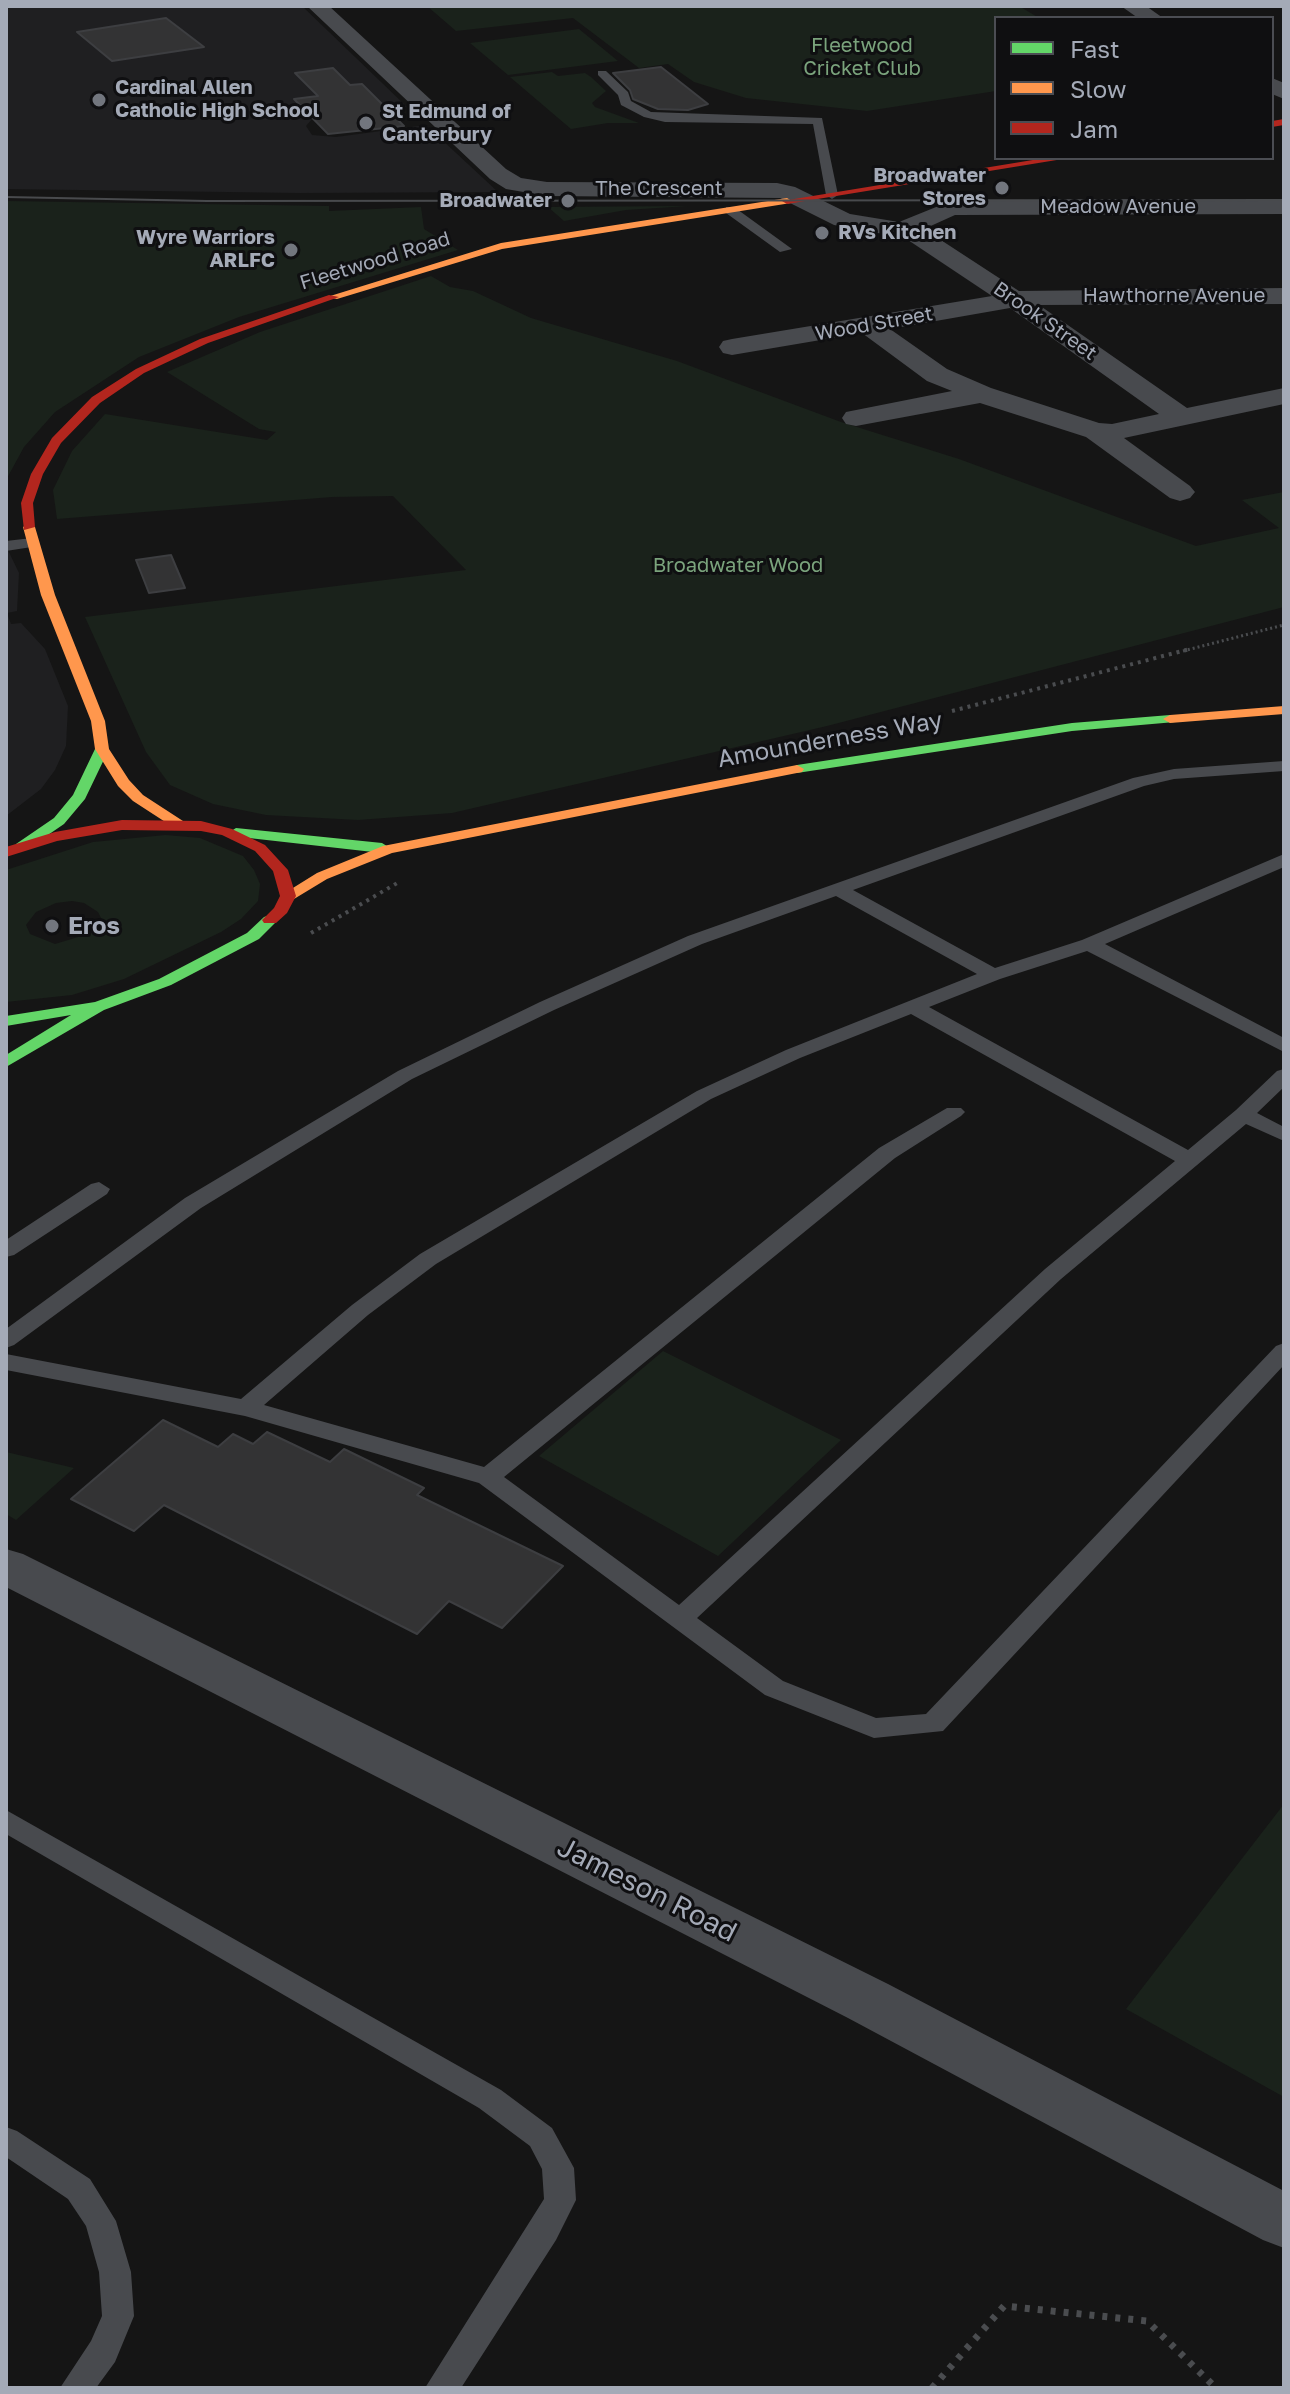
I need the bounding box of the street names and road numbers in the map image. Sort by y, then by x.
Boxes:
street label: The Crescent [595,177,723,201]
street label: Meadow Avenue [1040,195,1196,219]
street label: Fleetwood Road [297,227,453,295]
street label: Brook Street [989,277,1101,365]
street label: Hawthorne Avenue [1083,284,1265,308]
street label: Wood Street [813,302,935,346]
street label: Amounderness Way [715,706,945,774]
street label: Jameson Road [552,1830,742,1950]

